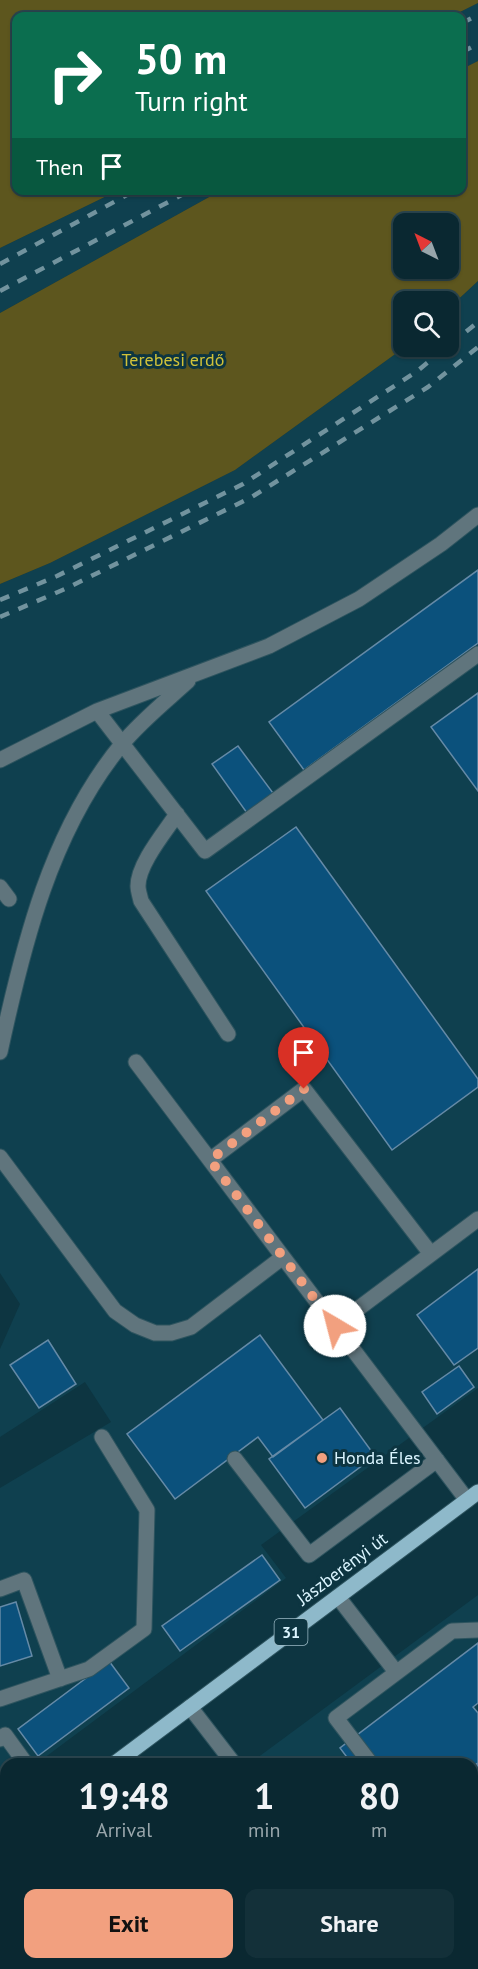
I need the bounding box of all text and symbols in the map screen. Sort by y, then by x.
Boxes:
text: 50 m [135,31,227,86]
icon: right [36,36,114,114]
text: Turn right [135,84,248,118]
icon: arrive [95,150,128,183]
text: Then [36,153,83,181]
north arrow [393,213,459,279]
map controls [393,213,459,357]
button: search [393,291,459,357]
park label: Terebesi erdő [122,348,224,371]
pin [278,1027,329,1089]
icon: arrive [287,1036,320,1069]
position arrow [303,1294,367,1358]
place label: Honda Éles [334,1446,421,1469]
marker: Honda Éles [315,1451,329,1465]
street label: Jászberényi út [291,1527,392,1611]
road number: 31 [274,1619,308,1645]
text: 19:48 [78,1772,170,1819]
text: 1 [254,1772,274,1819]
text: 80 [359,1772,400,1819]
text: Arrival [96,1817,152,1843]
text: min [248,1817,281,1843]
text: m [371,1817,387,1843]
button: Exit [24,1889,233,1958]
button: Share [245,1889,454,1958]

